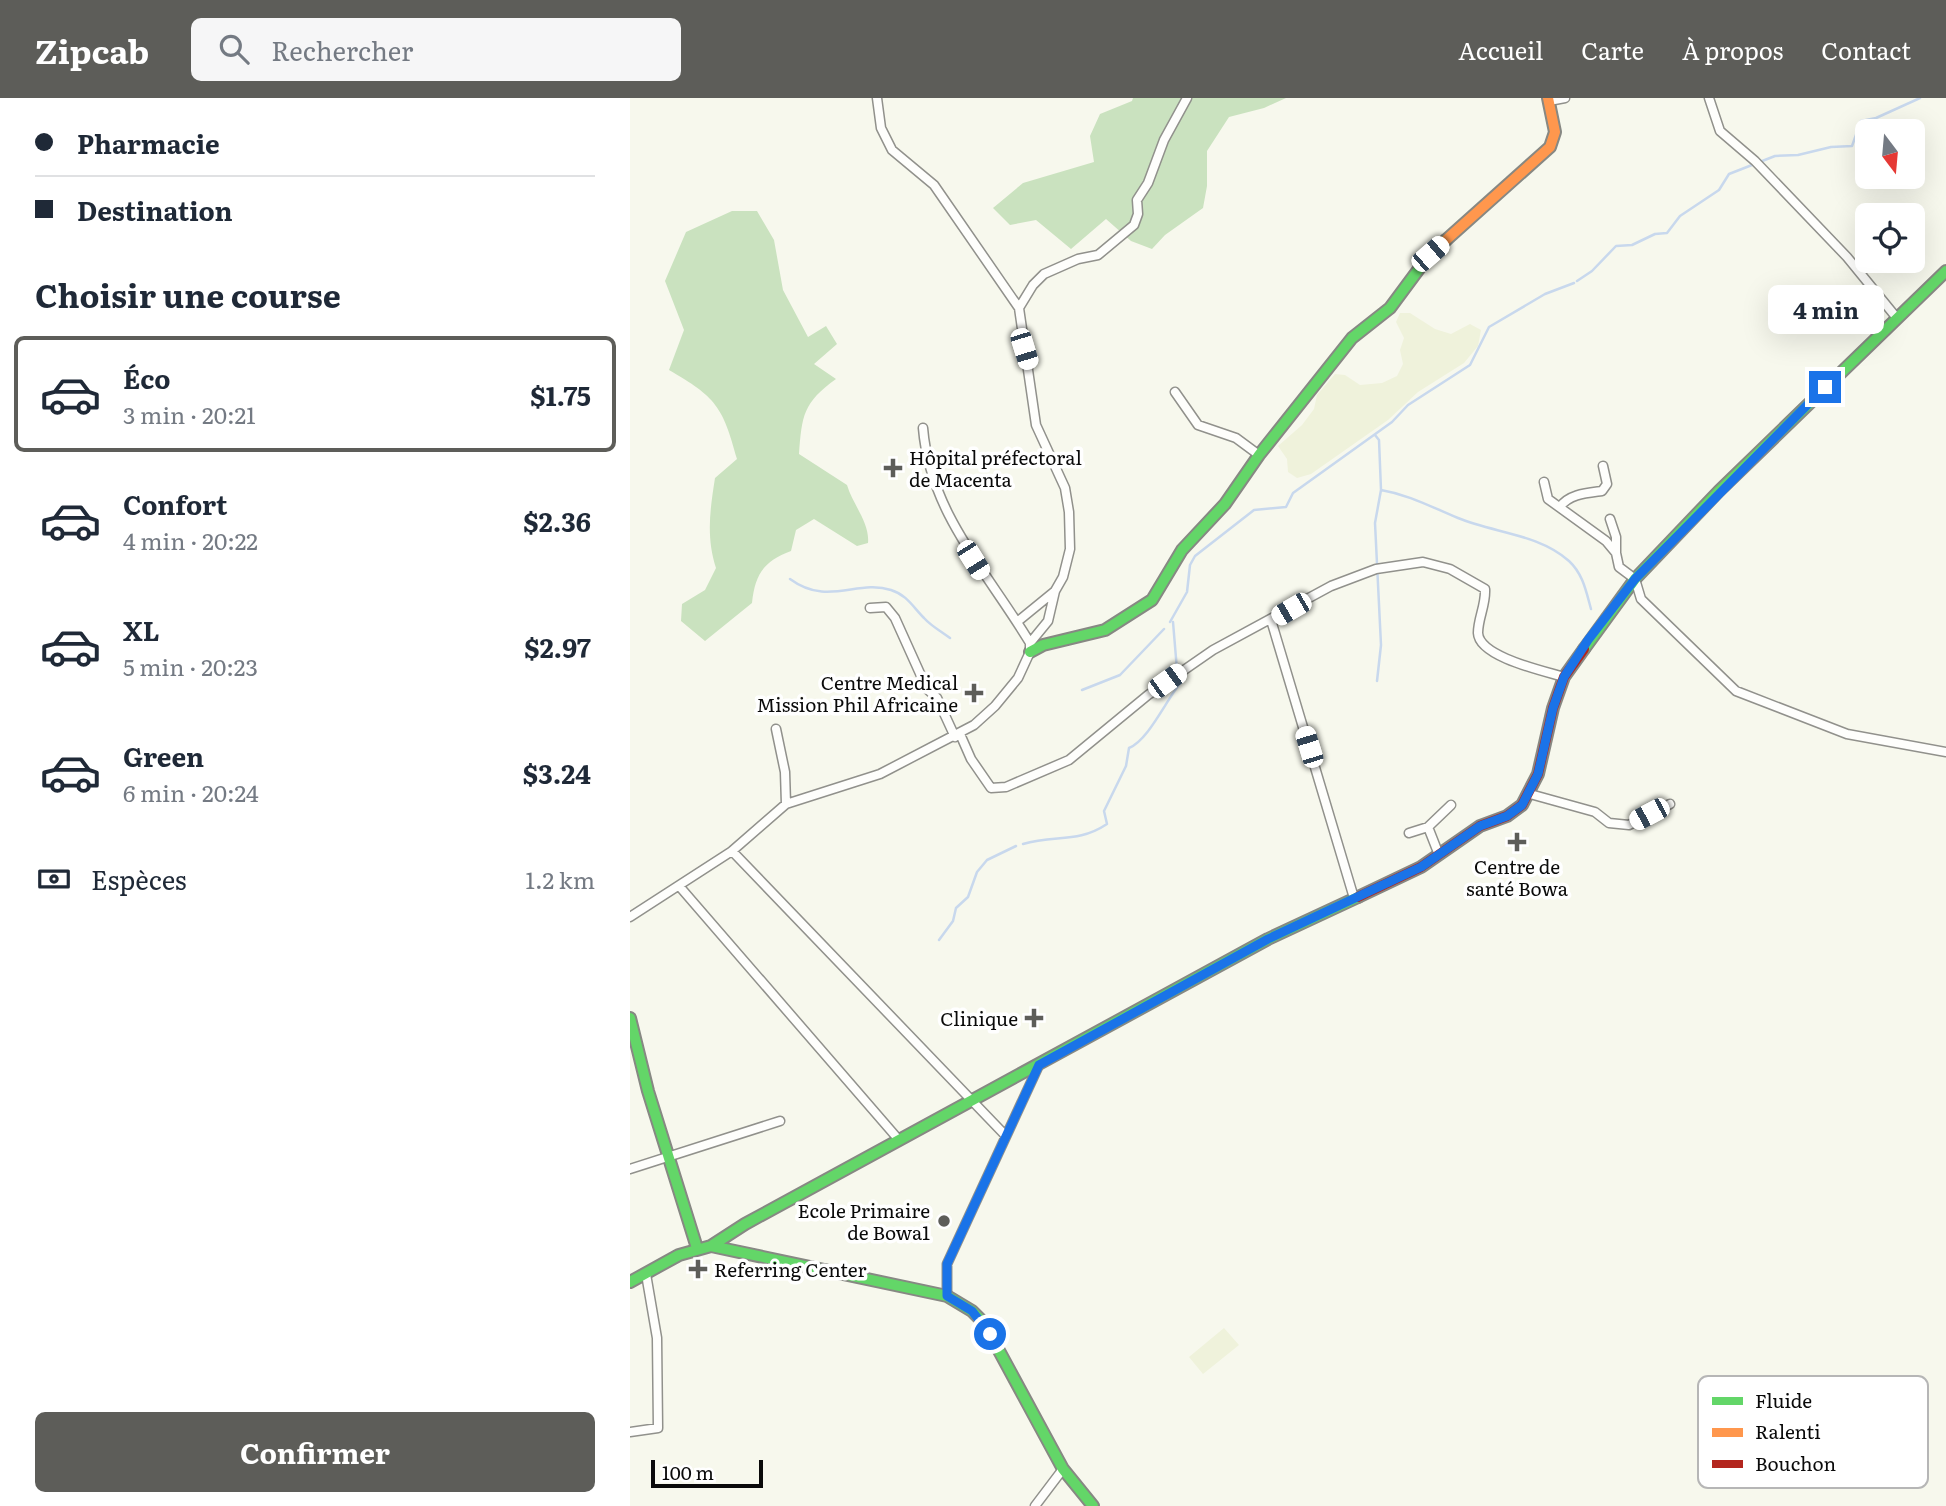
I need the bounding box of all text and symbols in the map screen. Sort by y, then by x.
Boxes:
search box [191,18,681,81]
text: Zipcab [35,25,149,74]
icon: search [215,30,253,68]
text: Rechercher [271,30,413,69]
text: Accueil [1458,32,1543,67]
text: Carte [1581,32,1644,67]
text: À propos [1682,32,1783,67]
text: Contact [1821,32,1911,67]
north arrow [1855,119,1925,189]
map controls [1855,119,1925,273]
text: Pharmacie [77,123,220,162]
text: Destination [77,190,233,229]
button: locate [1855,203,1925,273]
car [1408,232,1453,276]
text: Choisir une course [35,270,341,318]
callout: 4 min [1767,286,1883,334]
text: 4 min [1793,292,1859,326]
car [1008,326,1041,372]
text: Éco [123,358,171,397]
icon: car [39,363,102,426]
route end [1809,371,1841,403]
text: $1.75 [530,375,591,414]
text: 3 min · 20:21 [123,397,256,431]
place label: Hôpital préfectoral de Macenta [909,443,1082,493]
marker: Hôpital préfectoral de Macenta [883,458,903,478]
text: Confort [123,484,227,523]
icon: car [39,489,102,552]
text: $2.36 [523,501,591,540]
text: 4 min · 20:22 [123,523,258,557]
car [953,537,994,583]
car [1268,589,1315,629]
text: XL [123,610,160,649]
icon: car [39,615,102,678]
text: $2.97 [524,627,591,666]
text: 5 min · 20:23 [123,649,258,683]
car [1144,660,1191,702]
place label: Centre Medical Mission Phil Africaine [756,668,958,718]
marker: Centre Medical Mission Phil Africaine [964,683,984,703]
car [1293,724,1326,770]
text: Green [123,736,204,775]
icon: car [39,741,102,804]
text: $3.24 [523,753,591,792]
text: 6 min · 20:24 [123,775,259,809]
car [1626,795,1673,833]
marker: Centre de santé Bowa [1507,832,1527,852]
place label: Centre de santé Bowa [1466,852,1569,902]
text: Espèces [91,859,187,898]
icon: cash [35,860,73,898]
text: 1.2 km [526,862,595,896]
place label: Clinique [940,1004,1018,1032]
marker: Clinique [1024,1008,1044,1028]
place label: Ecole Primaire de Bowa1 [797,1196,930,1246]
marker: Ecole Primaire de Bowa1 [936,1213,952,1229]
place label: Referring Center [714,1255,866,1283]
marker: Referring Center [688,1259,708,1279]
route start [974,1318,1006,1350]
legend [1698,1376,1928,1488]
text: Fluide [1755,1386,1812,1414]
button: Confirmer [35,1412,595,1492]
text: Ralenti [1755,1417,1821,1445]
text: Bouchon [1755,1449,1836,1477]
scale bar [651,1457,763,1489]
text: 100 m [662,1458,714,1486]

